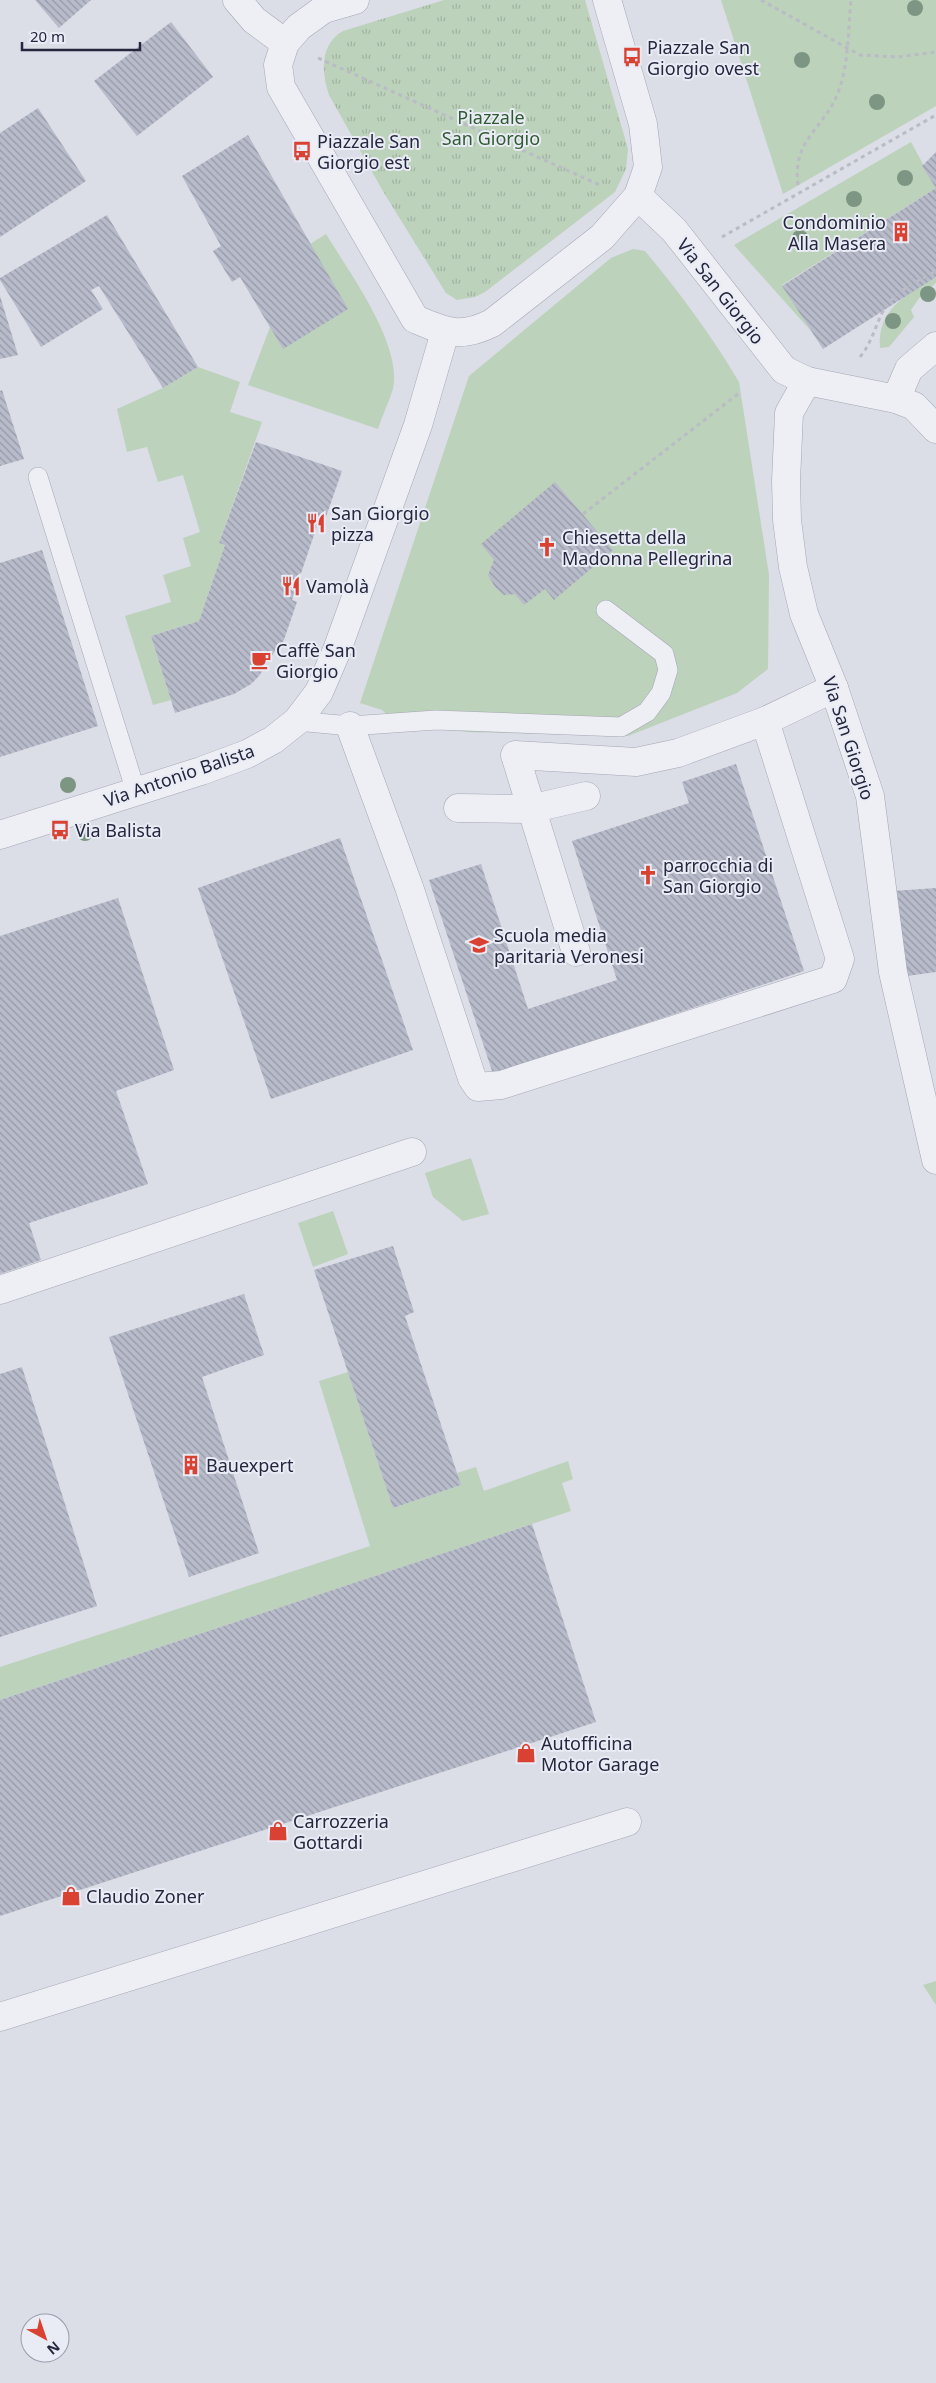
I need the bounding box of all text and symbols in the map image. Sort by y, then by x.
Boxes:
scale bar [22,20,140,52]
text: 20 m [30,26,65,46]
place label: Piazzale San Giorgio ovest [647,35,760,80]
bus stop icon: Piazzale San Giorgio ovest [621,46,643,68]
park label: Piazzale San Giorgio [442,105,540,150]
place label: Piazzale San Giorgio est [317,129,420,174]
bus stop icon: Piazzale San Giorgio est [291,140,313,162]
place label: Condominio Alla Masera [783,210,886,255]
building icon: Condominio Alla Masera [890,221,912,243]
street label: Via San Giorgio [672,233,770,349]
place label: San Giorgio pizza [331,501,429,546]
restaurant icon: San Giorgio pizza [305,512,327,534]
place label: Chiesetta della Madonna Pellegrina [562,525,732,570]
church icon: Chiesetta della Madonna Pellegrina [536,536,558,558]
place label: Vamolà [306,574,369,598]
restaurant icon: Vamolà [280,575,302,597]
place label: Caffè San Giorgio [276,638,356,683]
cafe icon: Caffè San Giorgio [250,649,272,671]
street label: Via San Giorgio [818,673,880,803]
street label: Via Antonio Balista [100,738,258,812]
place label: Via Balista [75,818,162,842]
bus stop icon: Via Balista [49,819,71,841]
place label: parrocchia di San Giorgio [663,853,773,898]
church icon: parrocchia di San Giorgio [637,864,659,886]
place label: Scuola media paritaria Veronesi [494,923,644,968]
school or university icon: Scuola media paritaria Veronesi [468,934,490,956]
place label: Bauexpert [206,1453,294,1477]
building icon: Bauexpert [180,1454,202,1476]
place label: Autofficina Motor Garage [541,1731,659,1776]
shop icon: Autofficina Motor Garage [515,1742,537,1764]
place label: Carrozzeria Gottardi [293,1809,389,1854]
shop icon: Carrozzeria Gottardi [267,1820,289,1842]
place label: Claudio Zoner [86,1884,205,1908]
shop icon: Claudio Zoner [60,1885,82,1907]
north arrow [20,2313,70,2363]
text: N [43,2337,64,2359]

